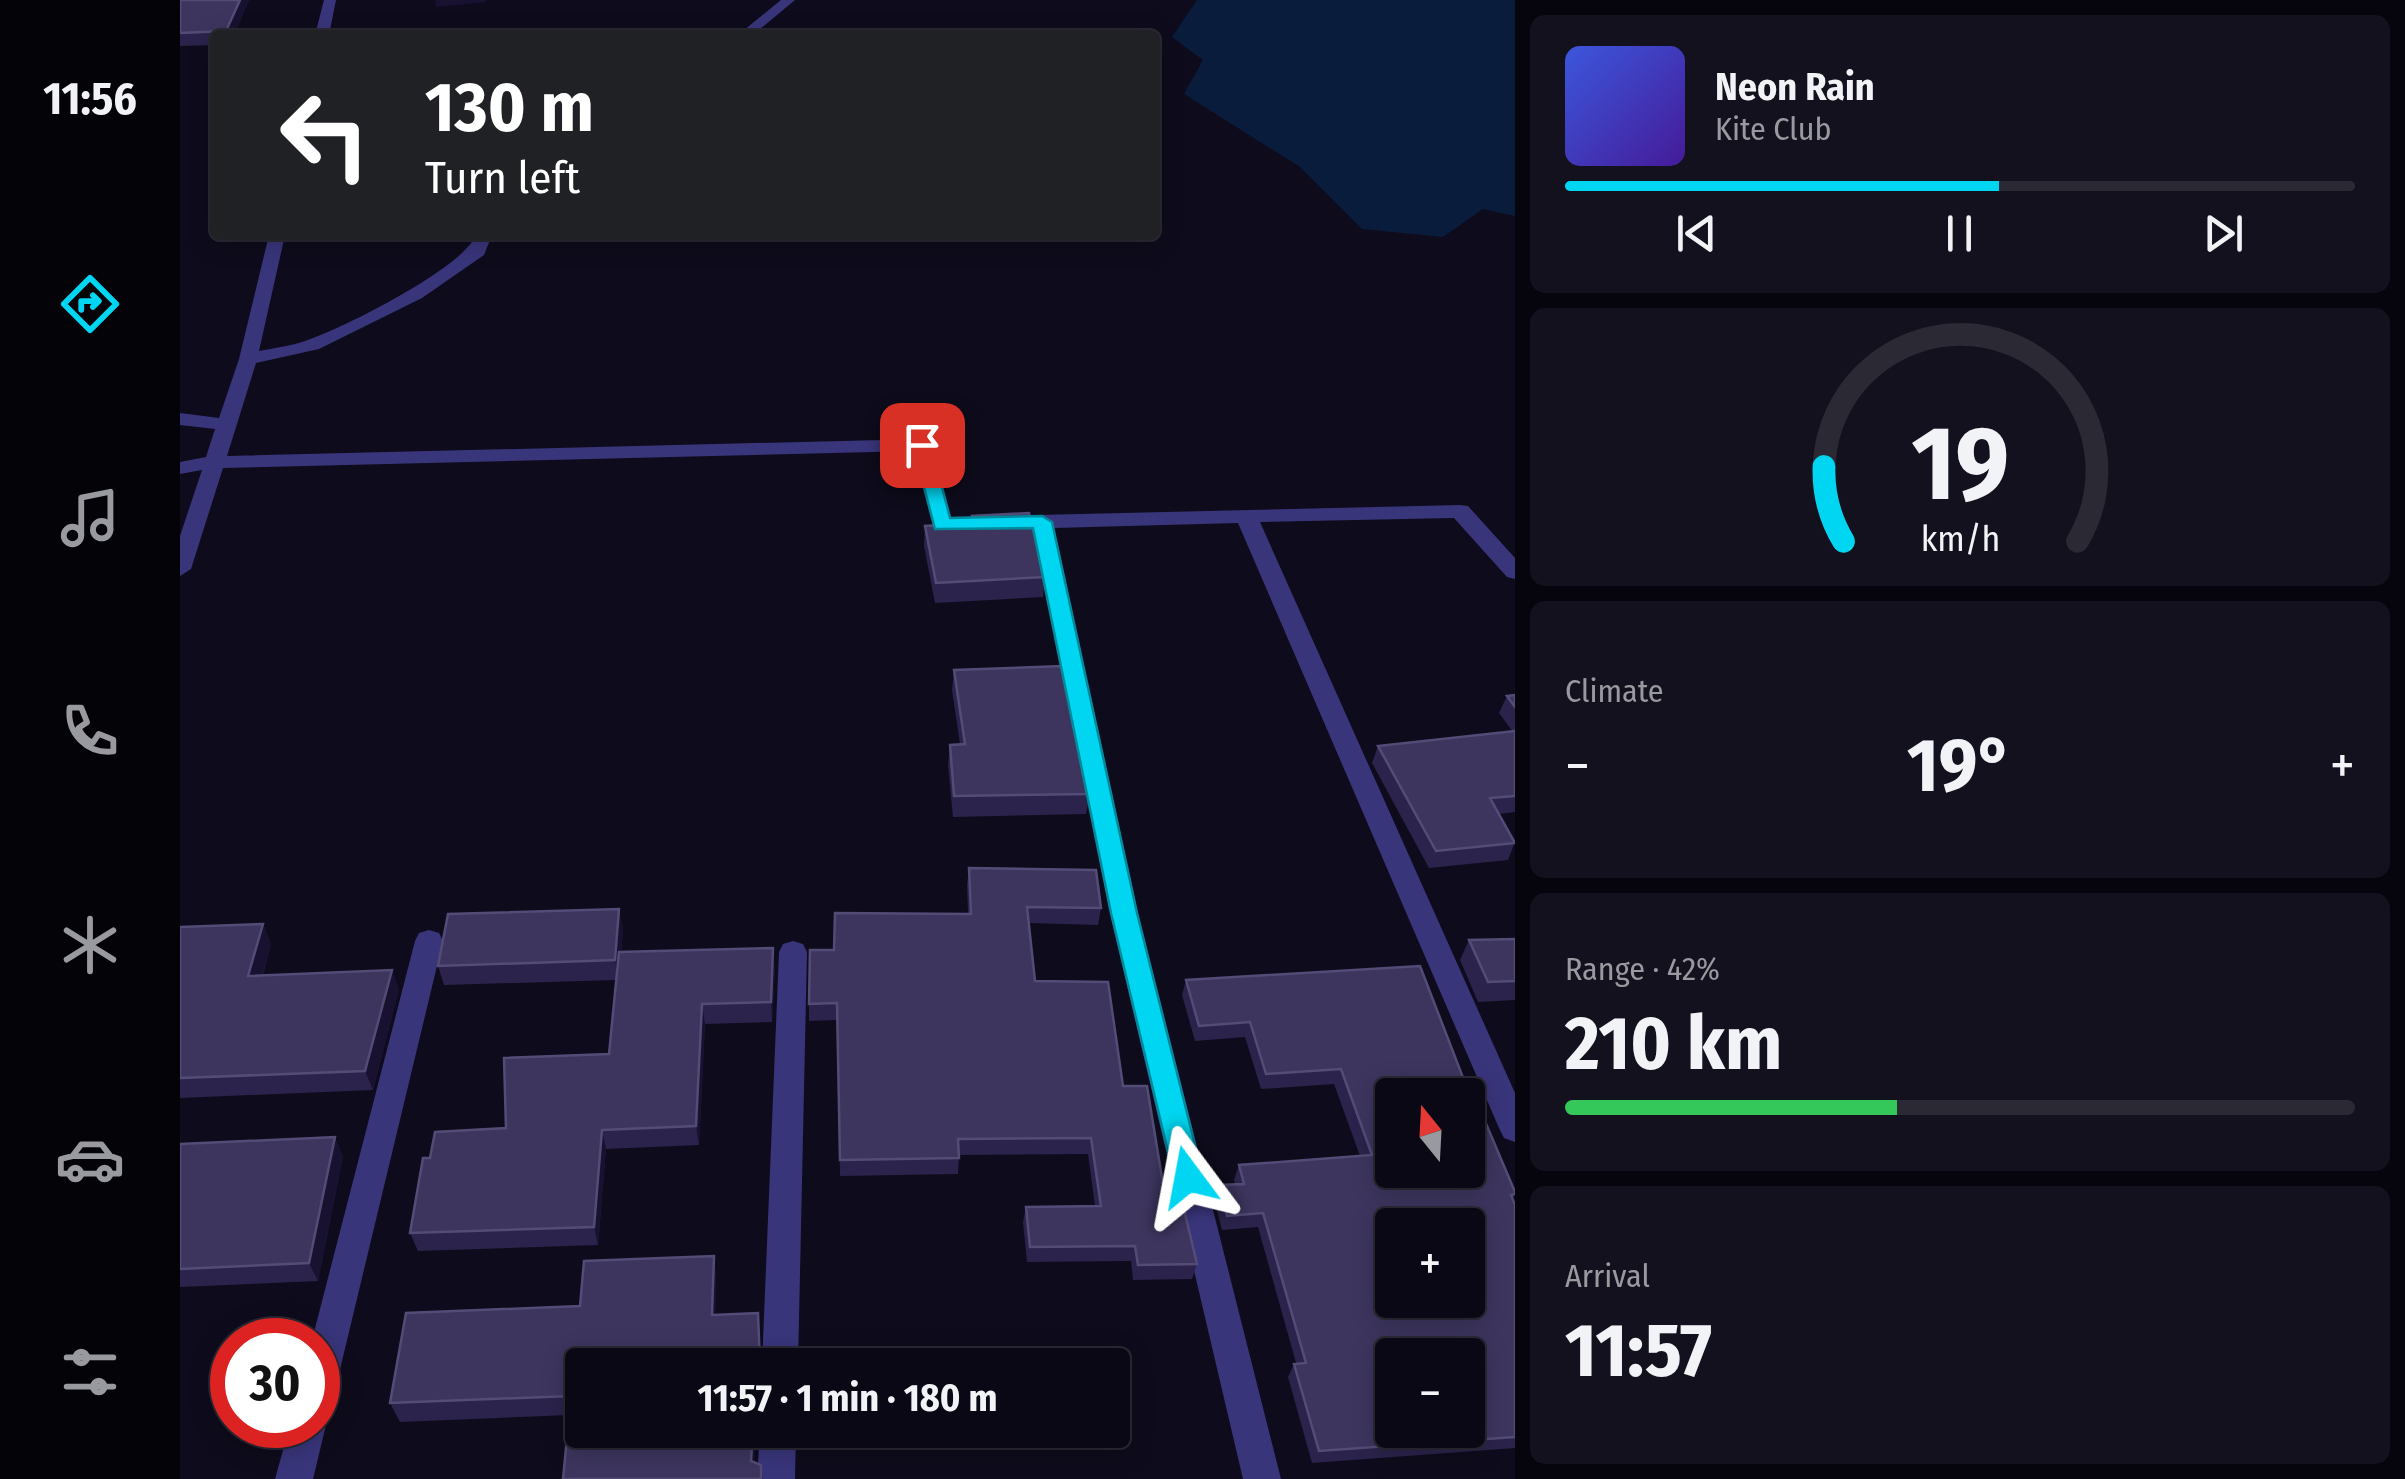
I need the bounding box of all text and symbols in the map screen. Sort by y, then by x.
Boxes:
text: Neon Rain [1715,64,1875,110]
text: 130 m [425,66,594,150]
icon: left [260,70,390,200]
text: 11:56 [43,72,137,126]
text: Kite Club [1715,110,1831,148]
text: Turn left [425,151,580,205]
icon: previous [1669,206,1724,261]
icon: pause [1932,206,1987,261]
icon: next [2196,206,2251,261]
icon: directions [55,269,125,339]
text: 19 [1911,402,2009,527]
pin [880,403,965,488]
icon: arrive [895,418,950,473]
icon: music [55,483,125,553]
text: km/h [1920,518,2000,560]
text: Climate [1565,672,1664,710]
icon: phone [55,696,125,766]
text: 19° [1907,721,2013,811]
text: − [1565,733,1590,799]
text: + [2330,733,2355,799]
icon: climate [55,910,125,980]
text: Range · 42% [1565,950,1720,988]
text: 210 km [1565,999,1782,1089]
north arrow [1375,1078,1485,1188]
map controls [1375,1078,1485,1448]
icon: car [55,1124,125,1194]
position arrow [1136,1125,1240,1229]
button: + [1375,1208,1485,1318]
text: Arrival [1565,1257,1650,1295]
text: 11:57 [1565,1306,1712,1396]
speed limit sign: 30 [210,1318,340,1448]
icon: filters [55,1337,125,1407]
button: − [1375,1338,1485,1448]
text: 11:57 · 1 min · 180 m [698,1375,997,1421]

